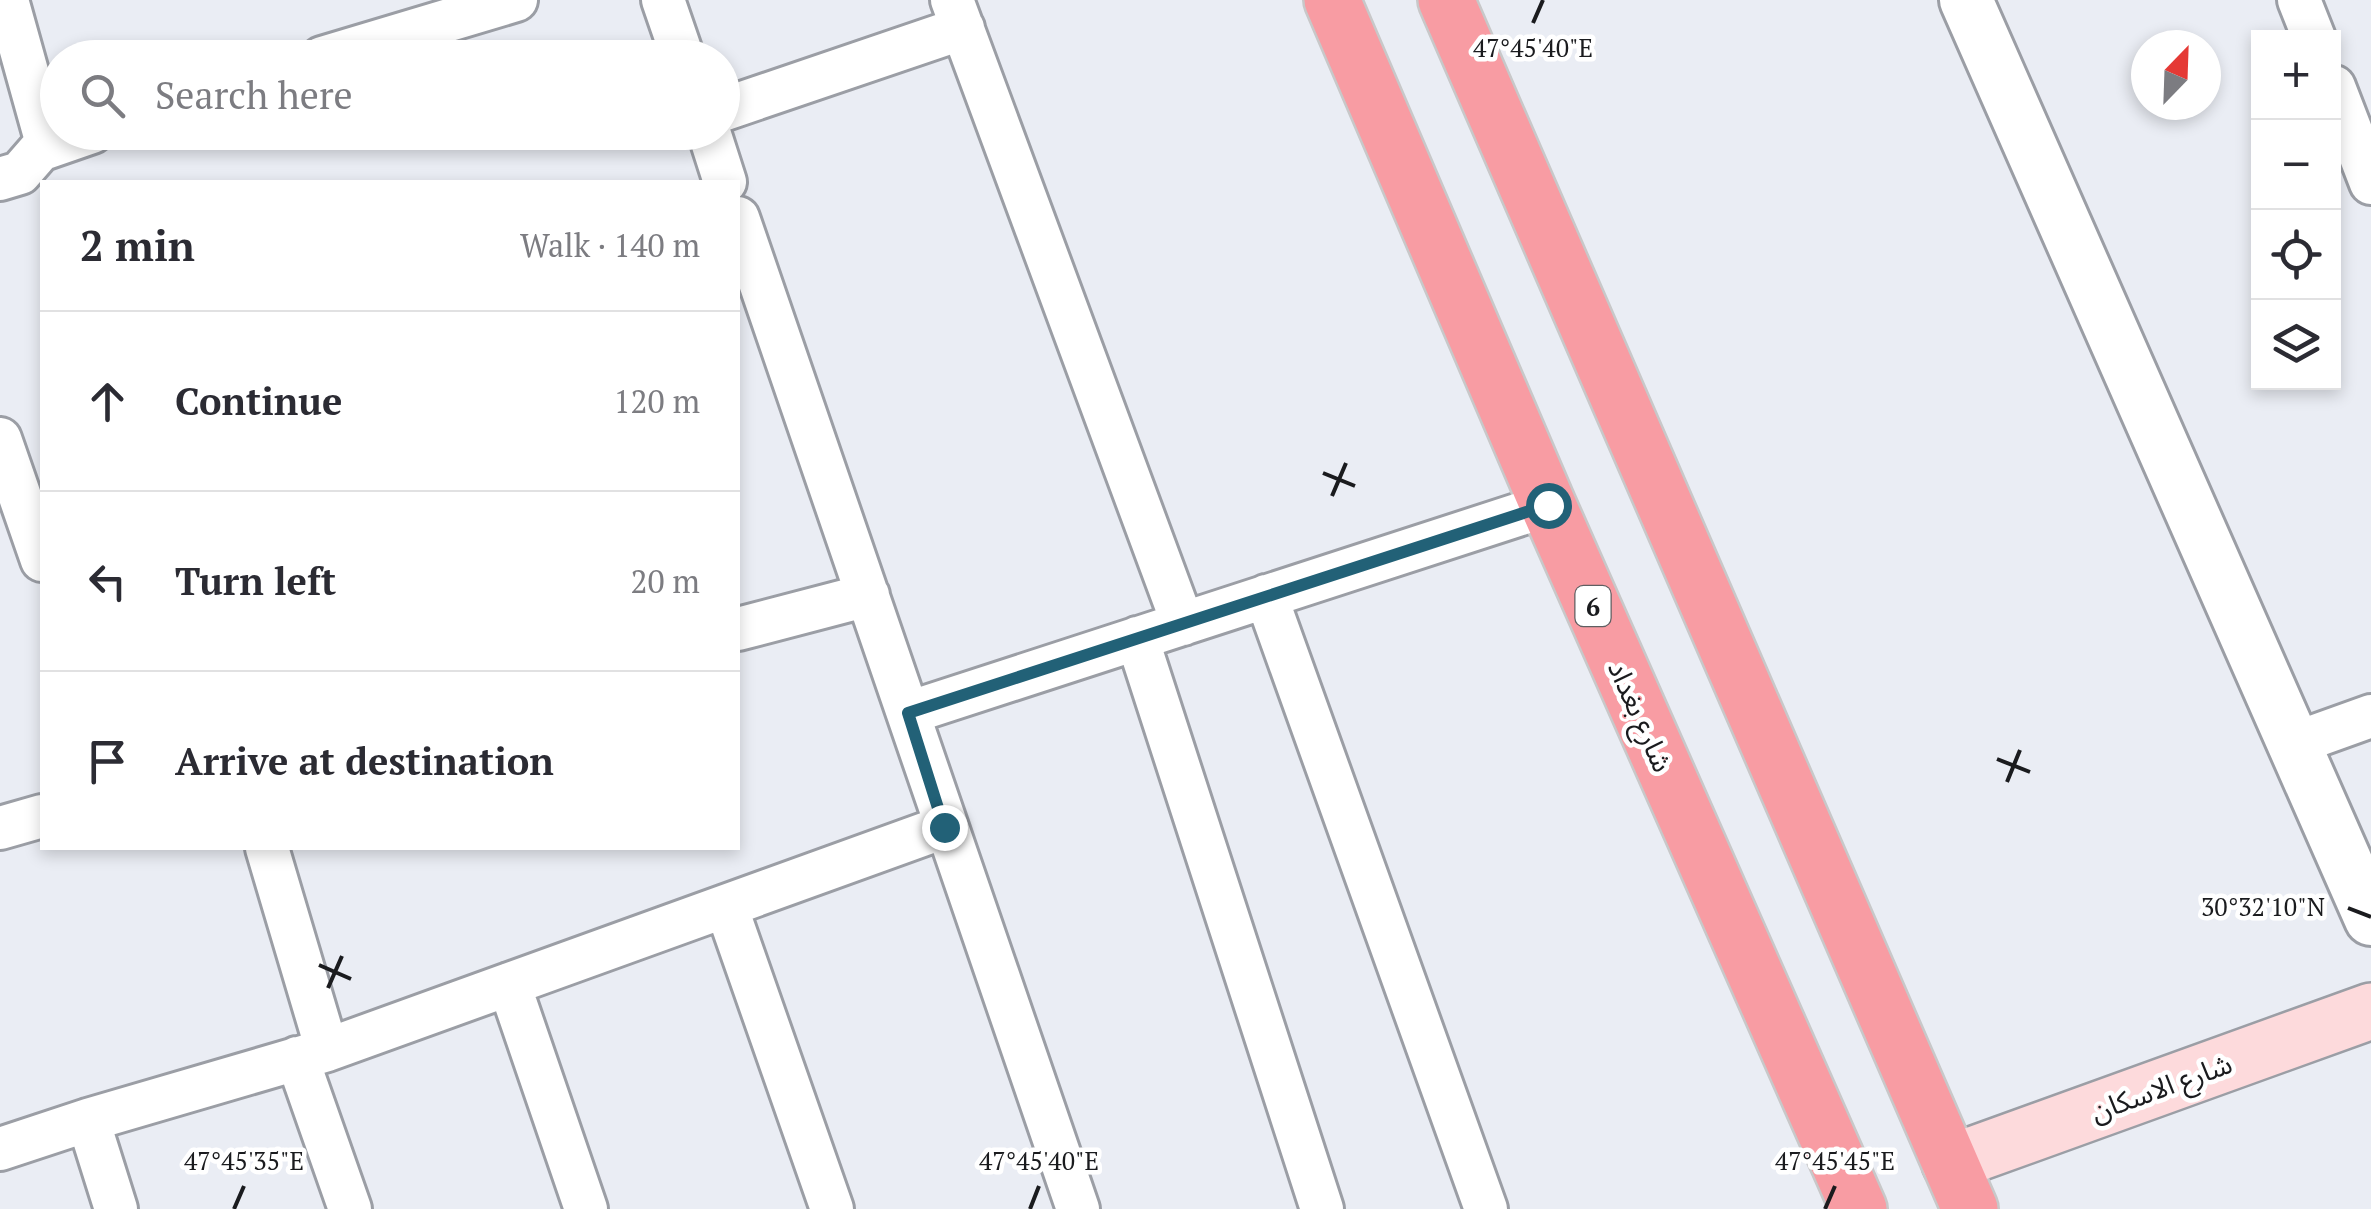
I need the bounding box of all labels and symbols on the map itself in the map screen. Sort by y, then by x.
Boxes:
north arrow [2131,30,2221,120]
text: 47°45'40"E [1473,31,1593,64]
route start [1526,483,1572,529]
road number: 6 [1576,586,1610,626]
street label: شارع بغداد [1597,654,1682,779]
route end [922,805,968,851]
text: 30°32'10"N [2201,890,2325,923]
street label: شارع الاسكان [2085,1044,2238,1132]
text: 47°45'35"E [184,1144,304,1177]
text: 47°45'40"E [979,1144,1099,1177]
text: 47°45'45"E [1775,1144,1895,1177]

